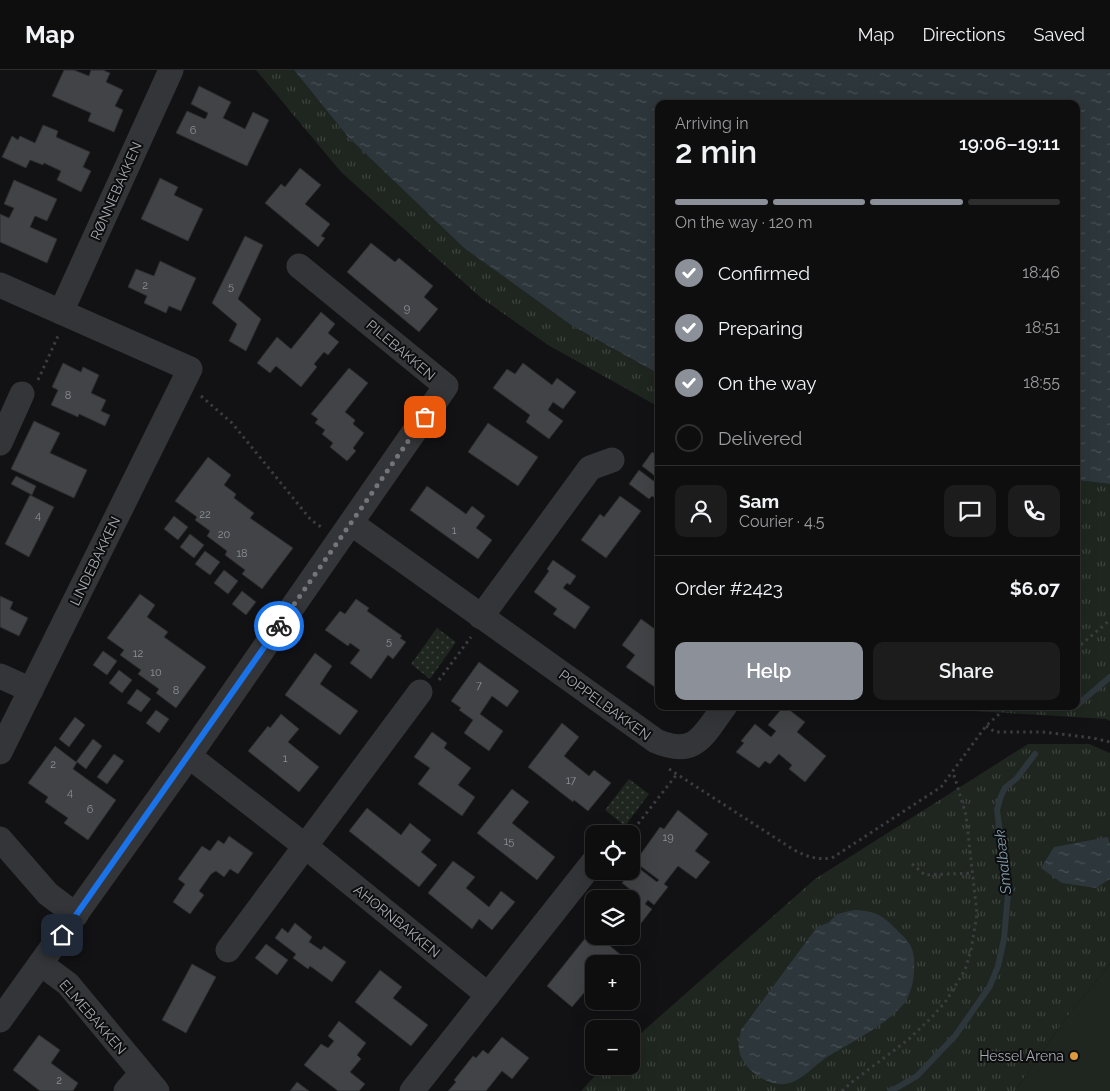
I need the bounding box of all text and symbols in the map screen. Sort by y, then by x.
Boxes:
text: Map [25,20,75,49]
text: Map [858,24,894,45]
text: Directions [922,24,1006,45]
text: Saved [1034,24,1085,45]
text: Arriving in [675,114,749,133]
house number: 6 [190,124,197,137]
text: 19:06–19:11 [959,132,1060,154]
text: 2 min [675,133,757,170]
street label: RØNNEBAKKEN [87,139,145,243]
text: On the way · 120 m [675,213,813,232]
icon: check [675,259,703,287]
text: Confirmed [718,262,810,284]
text: 18:46 [1022,263,1060,282]
house number: 2 [142,279,148,292]
house number: 5 [228,280,234,293]
house number: 9 [404,302,410,315]
icon: check [675,314,703,342]
street label: PILEBAKKEN [363,317,439,383]
text: Preparing [718,317,803,339]
text: 18:51 [1025,318,1060,337]
icon: check [675,369,703,397]
text: On the way [718,372,817,394]
text: 18:55 [1023,373,1060,392]
house number: 8 [65,389,71,402]
pin [404,396,446,438]
icon: bag [411,403,439,431]
text: Delivered [718,427,802,449]
button: person [675,485,727,537]
button: chat [944,485,996,537]
button: phone [1008,485,1060,537]
text: Sam [739,490,779,512]
house number: 22 [199,508,211,521]
house number: 4 [35,509,41,522]
text: Courier · 4.5 [739,512,824,531]
street label: LINDEBAKKEN [67,514,123,608]
house number: 1 [452,524,457,537]
house number: 20 [218,528,230,541]
house number: 18 [236,547,248,560]
text: Order #2423 [675,577,783,599]
text: $6.07 [1010,577,1060,599]
courier [254,601,304,651]
icon: bike [265,612,293,640]
house number: 5 [386,635,392,648]
button: Help [675,642,863,700]
button: Share [873,642,1060,700]
house number: 12 [133,647,143,660]
house number: 10 [150,666,162,679]
street label: POPPELBAKKEN [556,666,654,744]
house number: 7 [476,679,482,692]
house number: 8 [173,684,179,697]
house number: 1 [283,752,288,765]
house number: 2 [50,758,56,771]
house number: 17 [566,774,576,787]
house number: 4 [67,786,73,799]
house number: 6 [87,803,94,816]
map controls [585,825,640,1075]
button: locate [585,825,640,880]
water label: Smalbæk [991,829,1015,896]
house number: 19 [662,831,674,844]
house number: 15 [504,835,514,848]
street label: AHORNBAKKEN [351,881,443,961]
button: layers [585,890,640,945]
pin [41,914,83,956]
icon: home [48,921,76,949]
button: + [585,955,640,1010]
street label: ELMEBAKKEN [56,976,130,1058]
button: − [585,1020,640,1075]
place label: Hessel Arena [979,1048,1064,1064]
marker: Hessel Arena [1068,1050,1080,1062]
house number: 2 [56,1074,62,1087]

